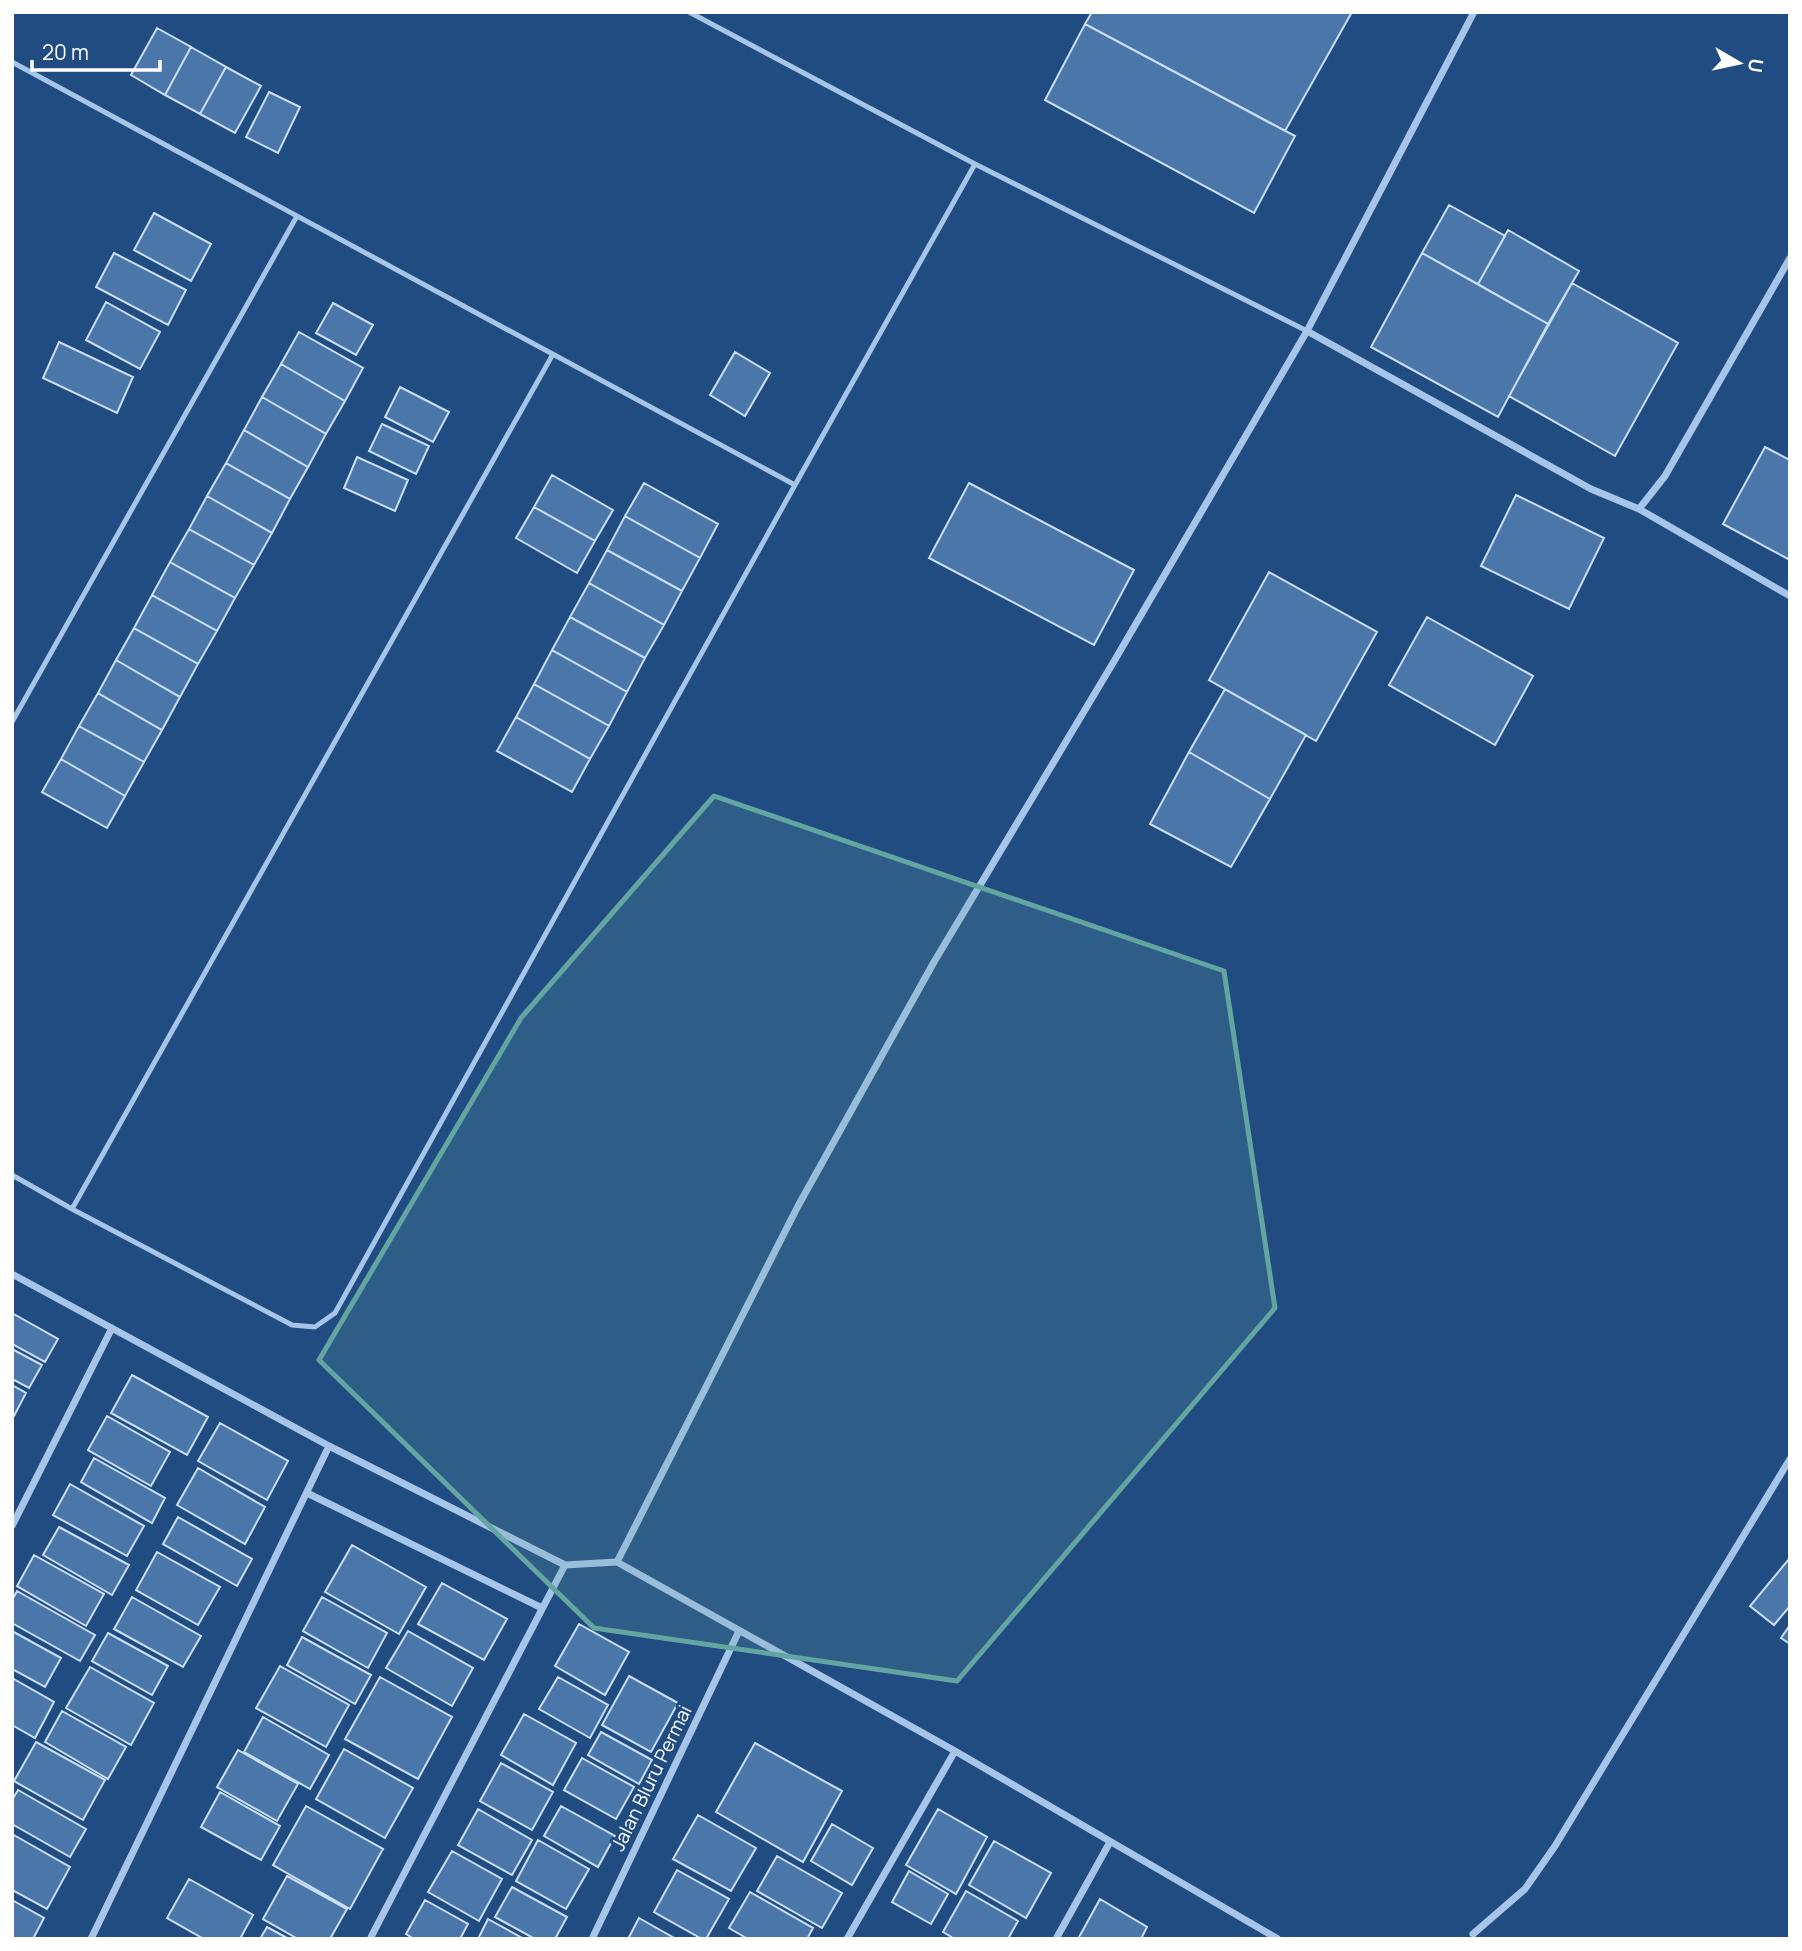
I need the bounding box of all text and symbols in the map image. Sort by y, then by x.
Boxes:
scale bar [32,28,159,72]
north arrow [1704,28,1774,98]
text: 20 m [42,38,89,66]
text: U [1742,57,1770,74]
street label: Jalan Bluru Permai [604,1701,698,1855]

